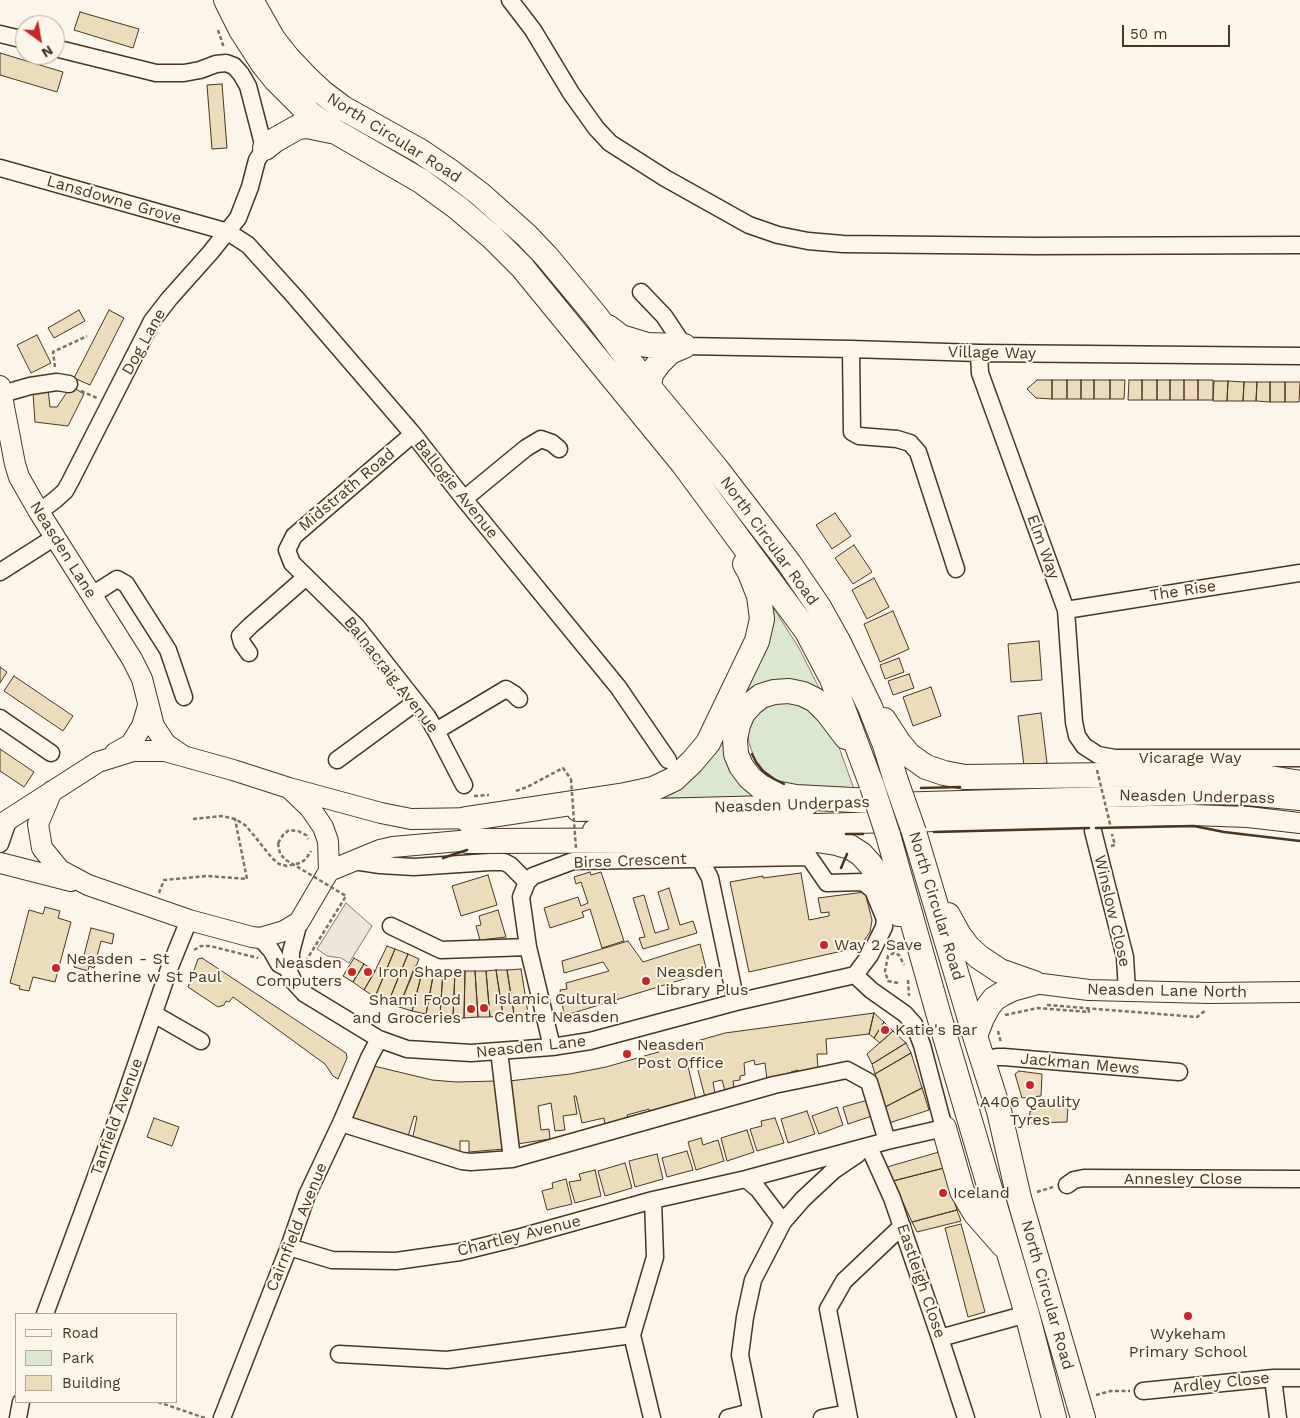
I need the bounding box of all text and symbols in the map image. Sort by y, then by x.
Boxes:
north arrow [15,15,65,65]
scale bar [1125,15,1232,47]
text: 50 m [1130,25,1167,43]
text: N [39,42,56,61]
street label: North Circular Road [323,89,465,187]
street label: Lansdowne Grove [44,172,184,228]
street label: Dog Lane [118,305,170,379]
street label: Village Way [948,343,1036,363]
street label: Ballogie Avenue [410,435,502,543]
street label: Midstrath Road [295,444,399,536]
street label: North Circular Road [716,473,822,609]
street label: Neasden Lane [26,498,100,602]
street label: Elm Way [1022,512,1064,582]
street label: The Rise [1149,576,1217,606]
street label: Balnacraig Avenue [340,613,442,737]
street label: Vicarage Way [1139,748,1241,768]
street label: Neasden Underpass [1119,786,1275,808]
street label: Neasden Underpass [714,793,870,817]
street label: North Circular Road [904,829,968,983]
street label: Birse Crescent [573,849,687,873]
street label: Winslow Close [1090,853,1134,969]
place label: Way 2 Save [834,935,922,955]
marker: Way 2 Save [818,939,830,951]
place label: Neasden - St Catherine w St Paul [66,949,222,987]
place label: Neasden Computers [256,953,342,991]
marker: Neasden - St Catherine w St Paul [50,962,62,974]
place label: Iron Shape [378,962,462,982]
place label: Neasden Library Plus [656,962,748,1000]
marker: Neasden Computers [346,966,358,978]
marker: Iron Shape [362,966,374,978]
marker: Neasden Library Plus [640,975,652,987]
street label: Neasden Lane North [1087,980,1247,1002]
place label: Islamic Cultural Centre Neasden [494,989,619,1027]
place label: Shami Food and Groceries [352,990,461,1028]
marker: Islamic Cultural Centre Neasden [478,1002,490,1014]
marker: Shami Food and Groceries [465,1003,477,1015]
place label: Katie's Bar [895,1020,977,1040]
marker: Katie's Bar [879,1024,891,1036]
street label: Neasden Lane [475,1032,587,1062]
place label: Neasden Post Office [637,1035,724,1073]
marker: Neasden Post Office [621,1048,633,1060]
street label: Jackman Mews [1020,1049,1140,1079]
street label: Tanfield Avenue [87,1056,147,1178]
marker: A406 Qaulity Tyres [1024,1079,1036,1091]
place label: A406 Qaulity Tyres [980,1092,1080,1130]
street label: Cairnfield Avenue [262,1160,332,1294]
street label: Annesley Close [1124,1169,1242,1189]
place label: Iceland [953,1183,1010,1203]
marker: Iceland [937,1187,949,1199]
street label: Chartley Avenue [455,1211,583,1261]
street label: North Circular Road [1016,1218,1078,1372]
street label: Eastleigh Close [892,1221,950,1341]
marker: Wykeham Primary School [1182,1310,1194,1322]
legend [15,1313,178,1403]
text: Road [62,1324,99,1342]
place label: Wykeham Primary School [1129,1324,1247,1362]
text: Park [62,1349,94,1367]
street label: Ardley Close [1172,1368,1270,1398]
text: Building [62,1374,120,1392]

